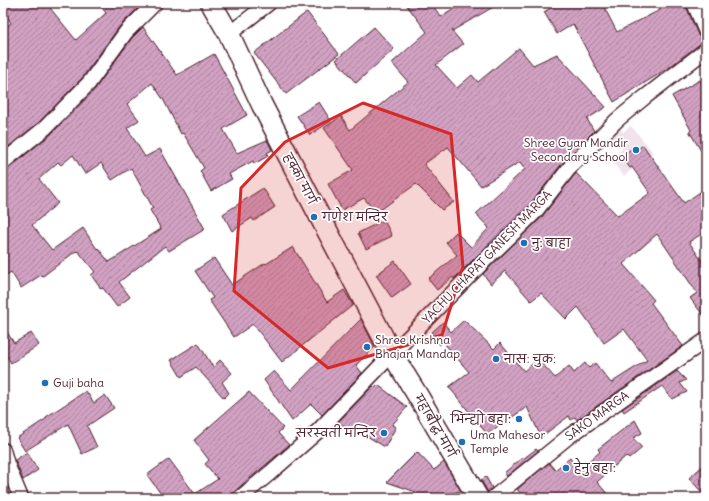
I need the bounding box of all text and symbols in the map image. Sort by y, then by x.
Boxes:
place label: Shree Gyan Mandir Secondary School [524,135,628,164]
marker: Shree Gyan Mandir Secondary School [631,145,641,155]
street label: हक्का मार्ग [280,149,322,208]
street label: YACHU CHAPAT GANESH MARGA [419,187,555,327]
place label: गणेश मन्दिर [321,206,389,224]
marker: गणेश मन्दिर [309,212,319,222]
place label: नु: बाहा [531,235,571,251]
marker: नु: बाहा [519,238,529,248]
place label: Shree Krishna Bhajan Mandap [375,332,460,361]
marker: Shree Krishna Bhajan Mandap [362,342,372,352]
place label: नास: चुक: [503,351,556,367]
marker: नास: चुक: [491,354,501,364]
place label: Guji baha [53,375,104,390]
marker: Guji baha [40,378,50,388]
street label: SAKO MARGA [562,387,632,444]
street label: महाबौद्ध मार्ग [411,390,462,461]
place label: भिन्द्यो बहा: [450,410,511,426]
marker: भिन्द्यो बहा: [514,414,524,424]
place label: सरस्वती मन्दिर [295,424,377,440]
place label: Uma Mahesor Temple [470,427,545,456]
marker: सरस्वती मन्दिर [379,428,389,438]
marker: Uma Mahesor Temple [457,437,467,447]
place label: हेनु बहा: [573,457,616,476]
marker: हेनु बहा: [561,463,571,473]

